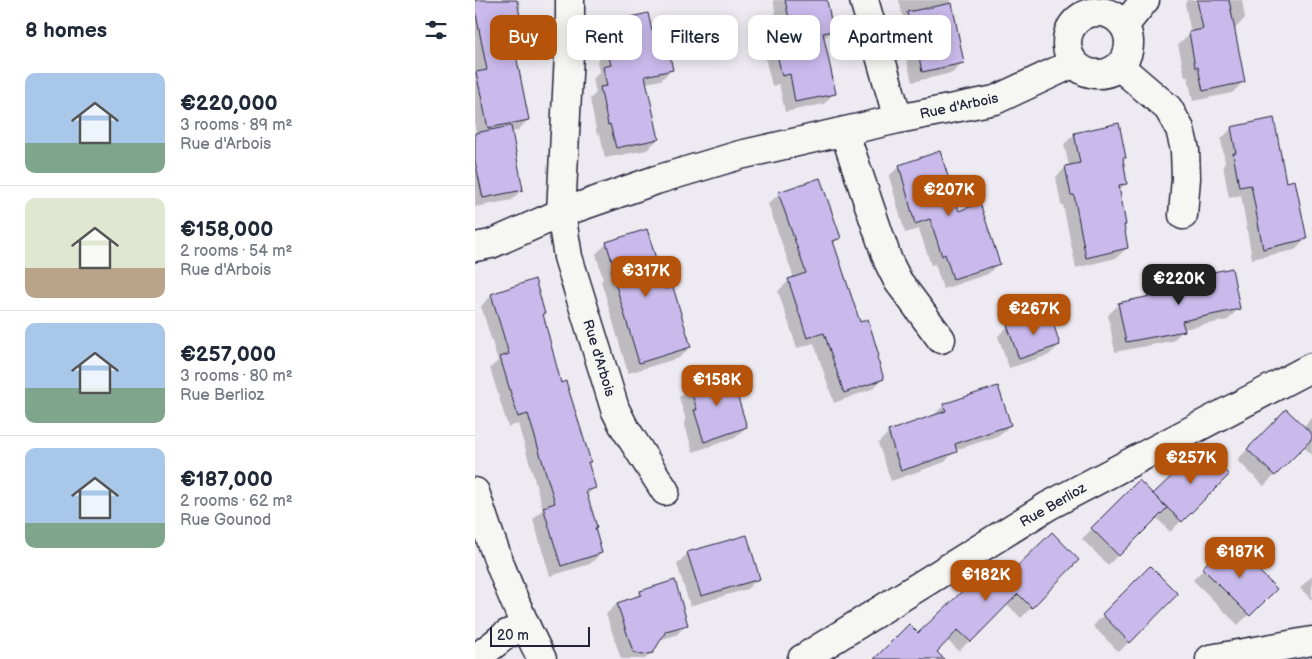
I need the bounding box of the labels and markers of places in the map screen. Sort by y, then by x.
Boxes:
pin: €207K [914,174,984,217]
pin: €317K [611,256,681,298]
pin: €220K [1144,264,1214,306]
pin: €267K [999,294,1069,336]
pin: €158K [682,364,752,407]
pin: €257K [1156,442,1226,485]
pin: €187K [1205,536,1275,579]
pin: €182K [951,560,1021,602]

